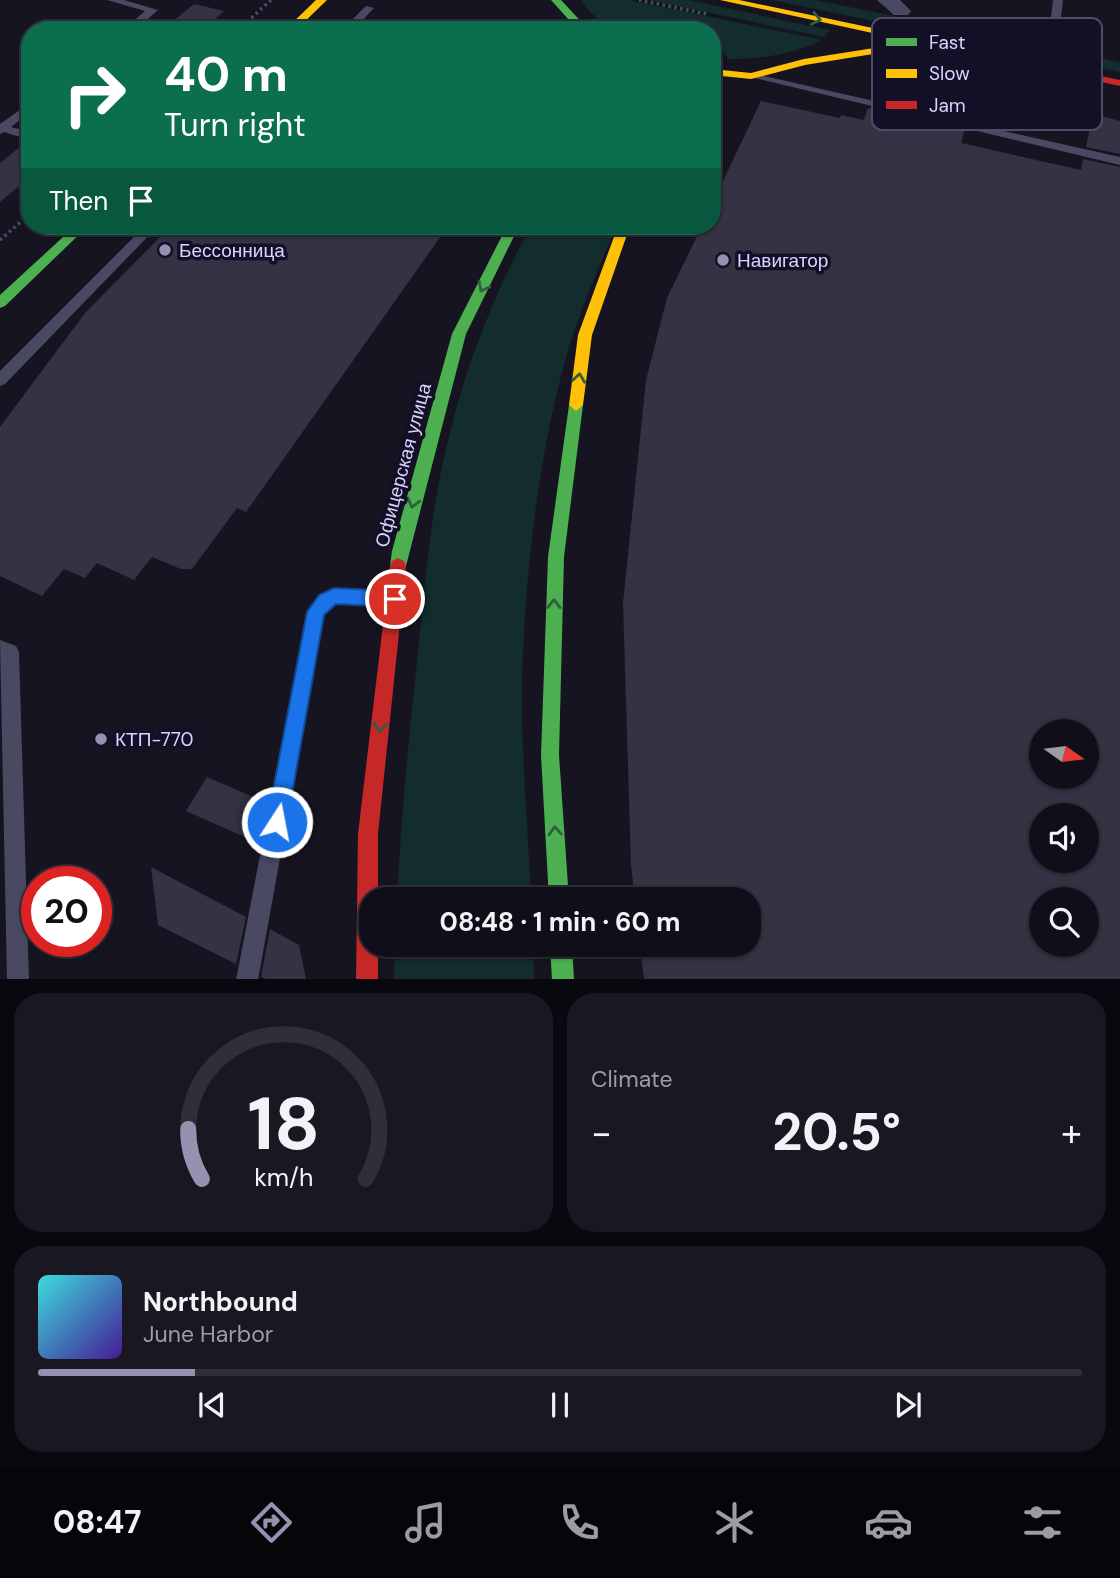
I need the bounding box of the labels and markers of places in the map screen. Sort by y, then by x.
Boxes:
place label: Бессонница [179,238,285,263]
marker: Бессонница [157,242,173,258]
place label: Навигатор [737,248,828,273]
marker: Навигатор [715,252,731,268]
pin [365,569,425,629]
place label: КТП-770 [115,727,194,752]
marker: КТП-770 [93,731,109,747]

